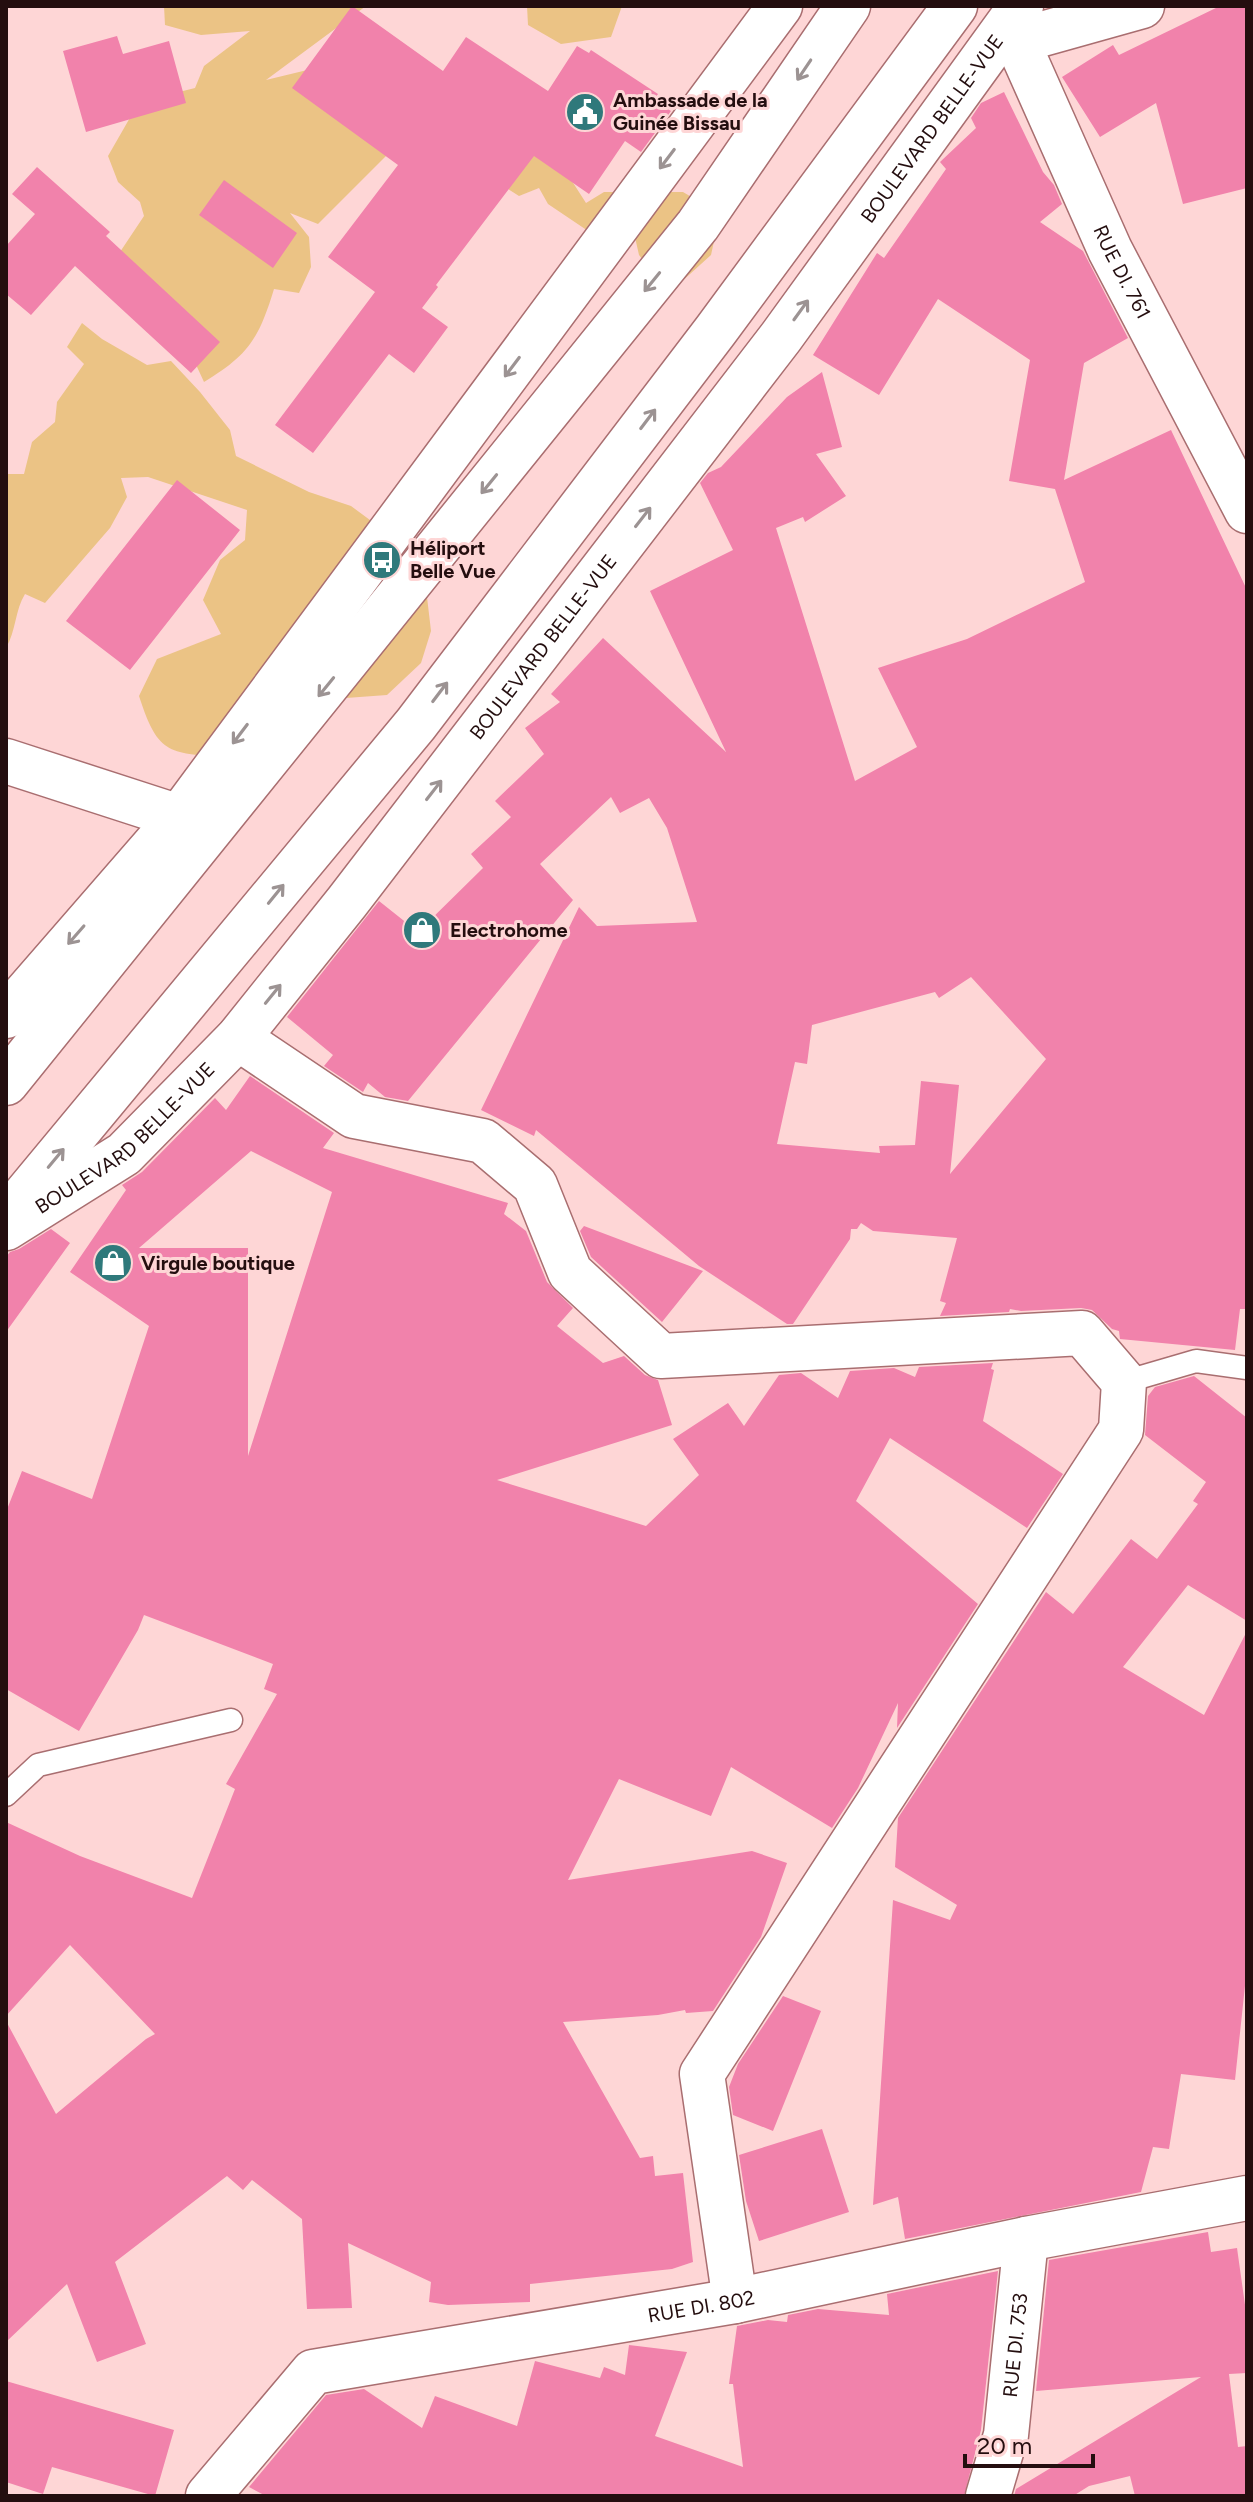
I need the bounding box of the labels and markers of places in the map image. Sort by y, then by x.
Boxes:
place label: Ambassade de la Guinée Bissau [613,88,768,135]
public building icon: Ambassade de la Guinée Bissau [564,91,606,133]
place label: Héliport Belle Vue [410,536,496,583]
bus stop icon: Héliport Belle Vue [361,539,403,581]
shop icon: Electrohome [401,909,443,951]
place label: Electrohome [450,918,567,942]
shop icon: Virgule boutique [92,1242,134,1284]
place label: Virgule boutique [141,1251,295,1275]

